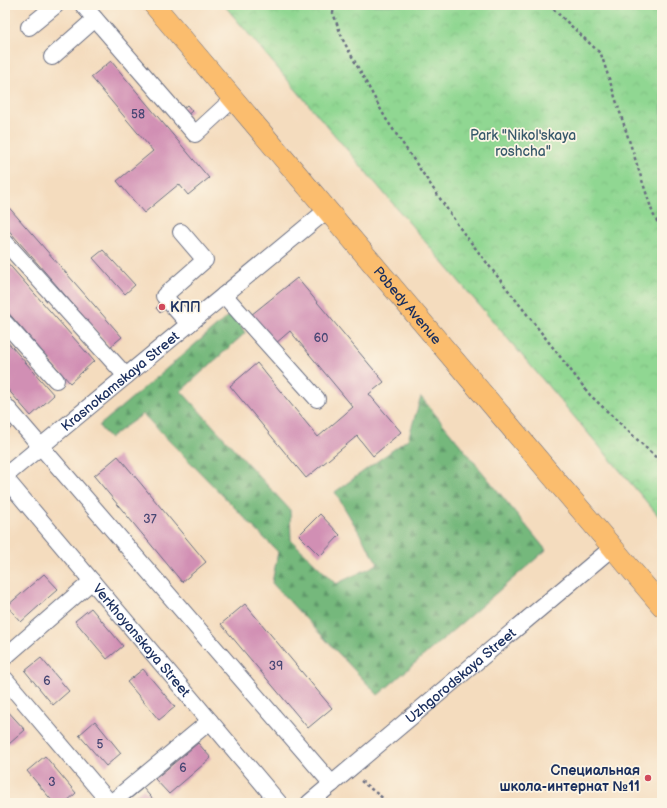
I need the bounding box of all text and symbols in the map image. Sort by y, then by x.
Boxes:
house number: 58 [131,107,145,122]
park label: Park "Nikol'skaya roshcha" [470,127,576,160]
street label: Pobedy Avenue [370,263,445,348]
place label: КПП [170,299,201,316]
marker: КПП [157,302,167,312]
street label: Krasnokamskaya Street [57,327,183,435]
house number: 60 [314,331,328,346]
house number: 37 [143,512,157,527]
street label: Verkhoyanskaya Street [89,580,195,701]
street label: Uzhgorodskaya Street [402,624,520,727]
house number: 39 [269,659,283,674]
house number: 6 [43,674,51,689]
house number: 5 [97,737,104,752]
house number: 6 [179,761,187,776]
place label: Специальная школа-интернат №11 [499,762,640,795]
marker: Специальная школа-интернат №11 [643,773,653,783]
house number: 3 [48,775,56,790]

